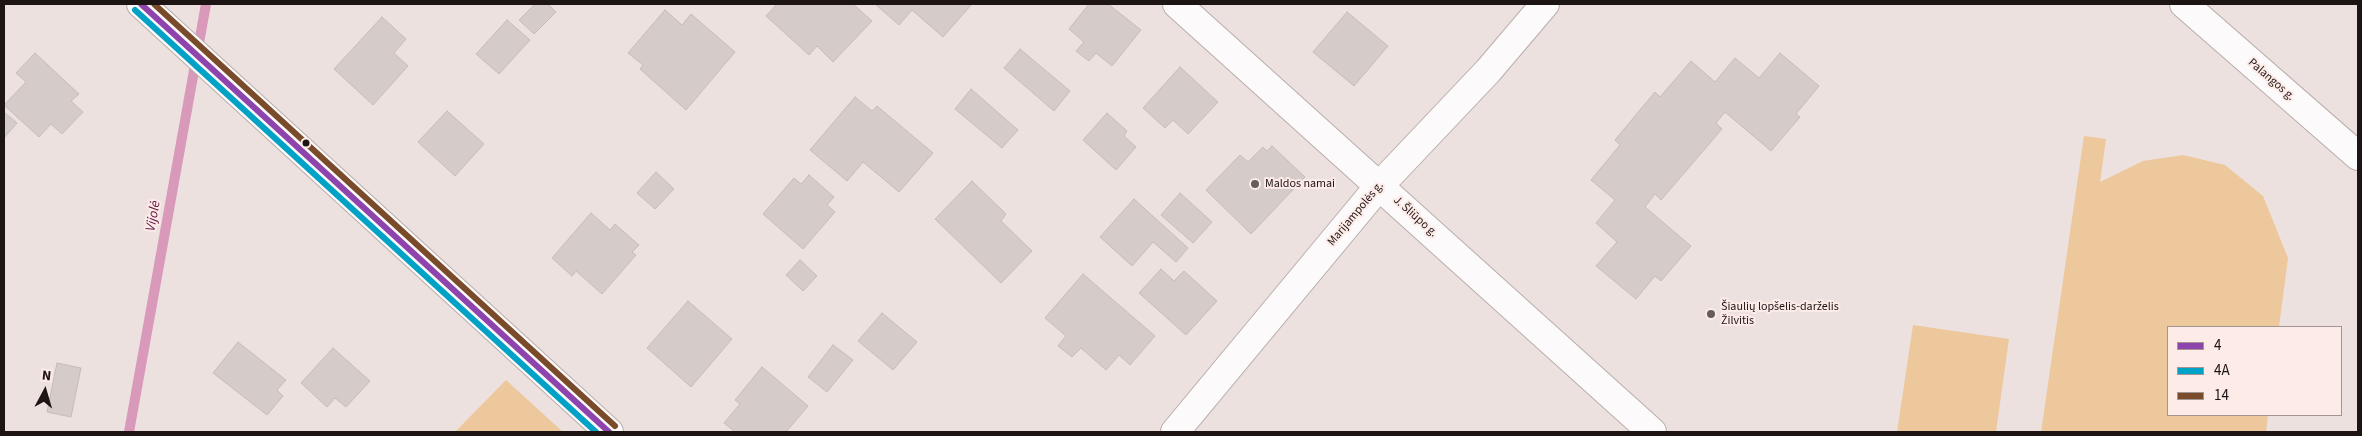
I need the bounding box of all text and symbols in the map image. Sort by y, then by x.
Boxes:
street label: Palangos g. [2245,56,2297,104]
unlabelled marker [301,138,311,148]
place label: Maldos namai [1265,177,1335,191]
marker: Maldos namai [1249,178,1261,190]
street label: Marijampolės g. [1325,179,1387,249]
street label: J. Šliūpo g. [1390,193,1440,241]
water label: Vijolė [143,199,165,233]
place label: Šiaulių lopšelis-darželis Žilvitis [1721,300,1839,328]
marker: Šiaulių lopšelis-darželis Žilvitis [1705,308,1717,320]
legend [2167,326,2342,416]
text: 4 [2214,335,2221,356]
text: 4A [2214,360,2230,381]
north arrow [20,366,70,416]
text: N [41,366,52,387]
text: 14 [2214,385,2229,406]

